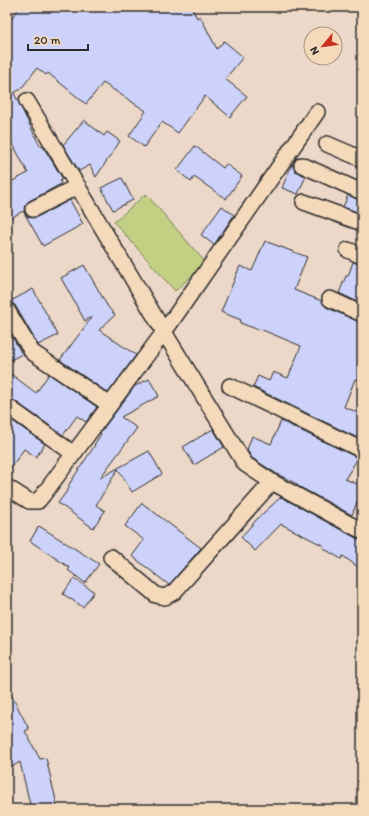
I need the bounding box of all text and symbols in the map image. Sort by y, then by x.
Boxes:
scale bar [28,26,88,52]
north arrow [303,26,343,66]
text: 20 m [34,33,61,47]
text: N [307,44,322,57]

